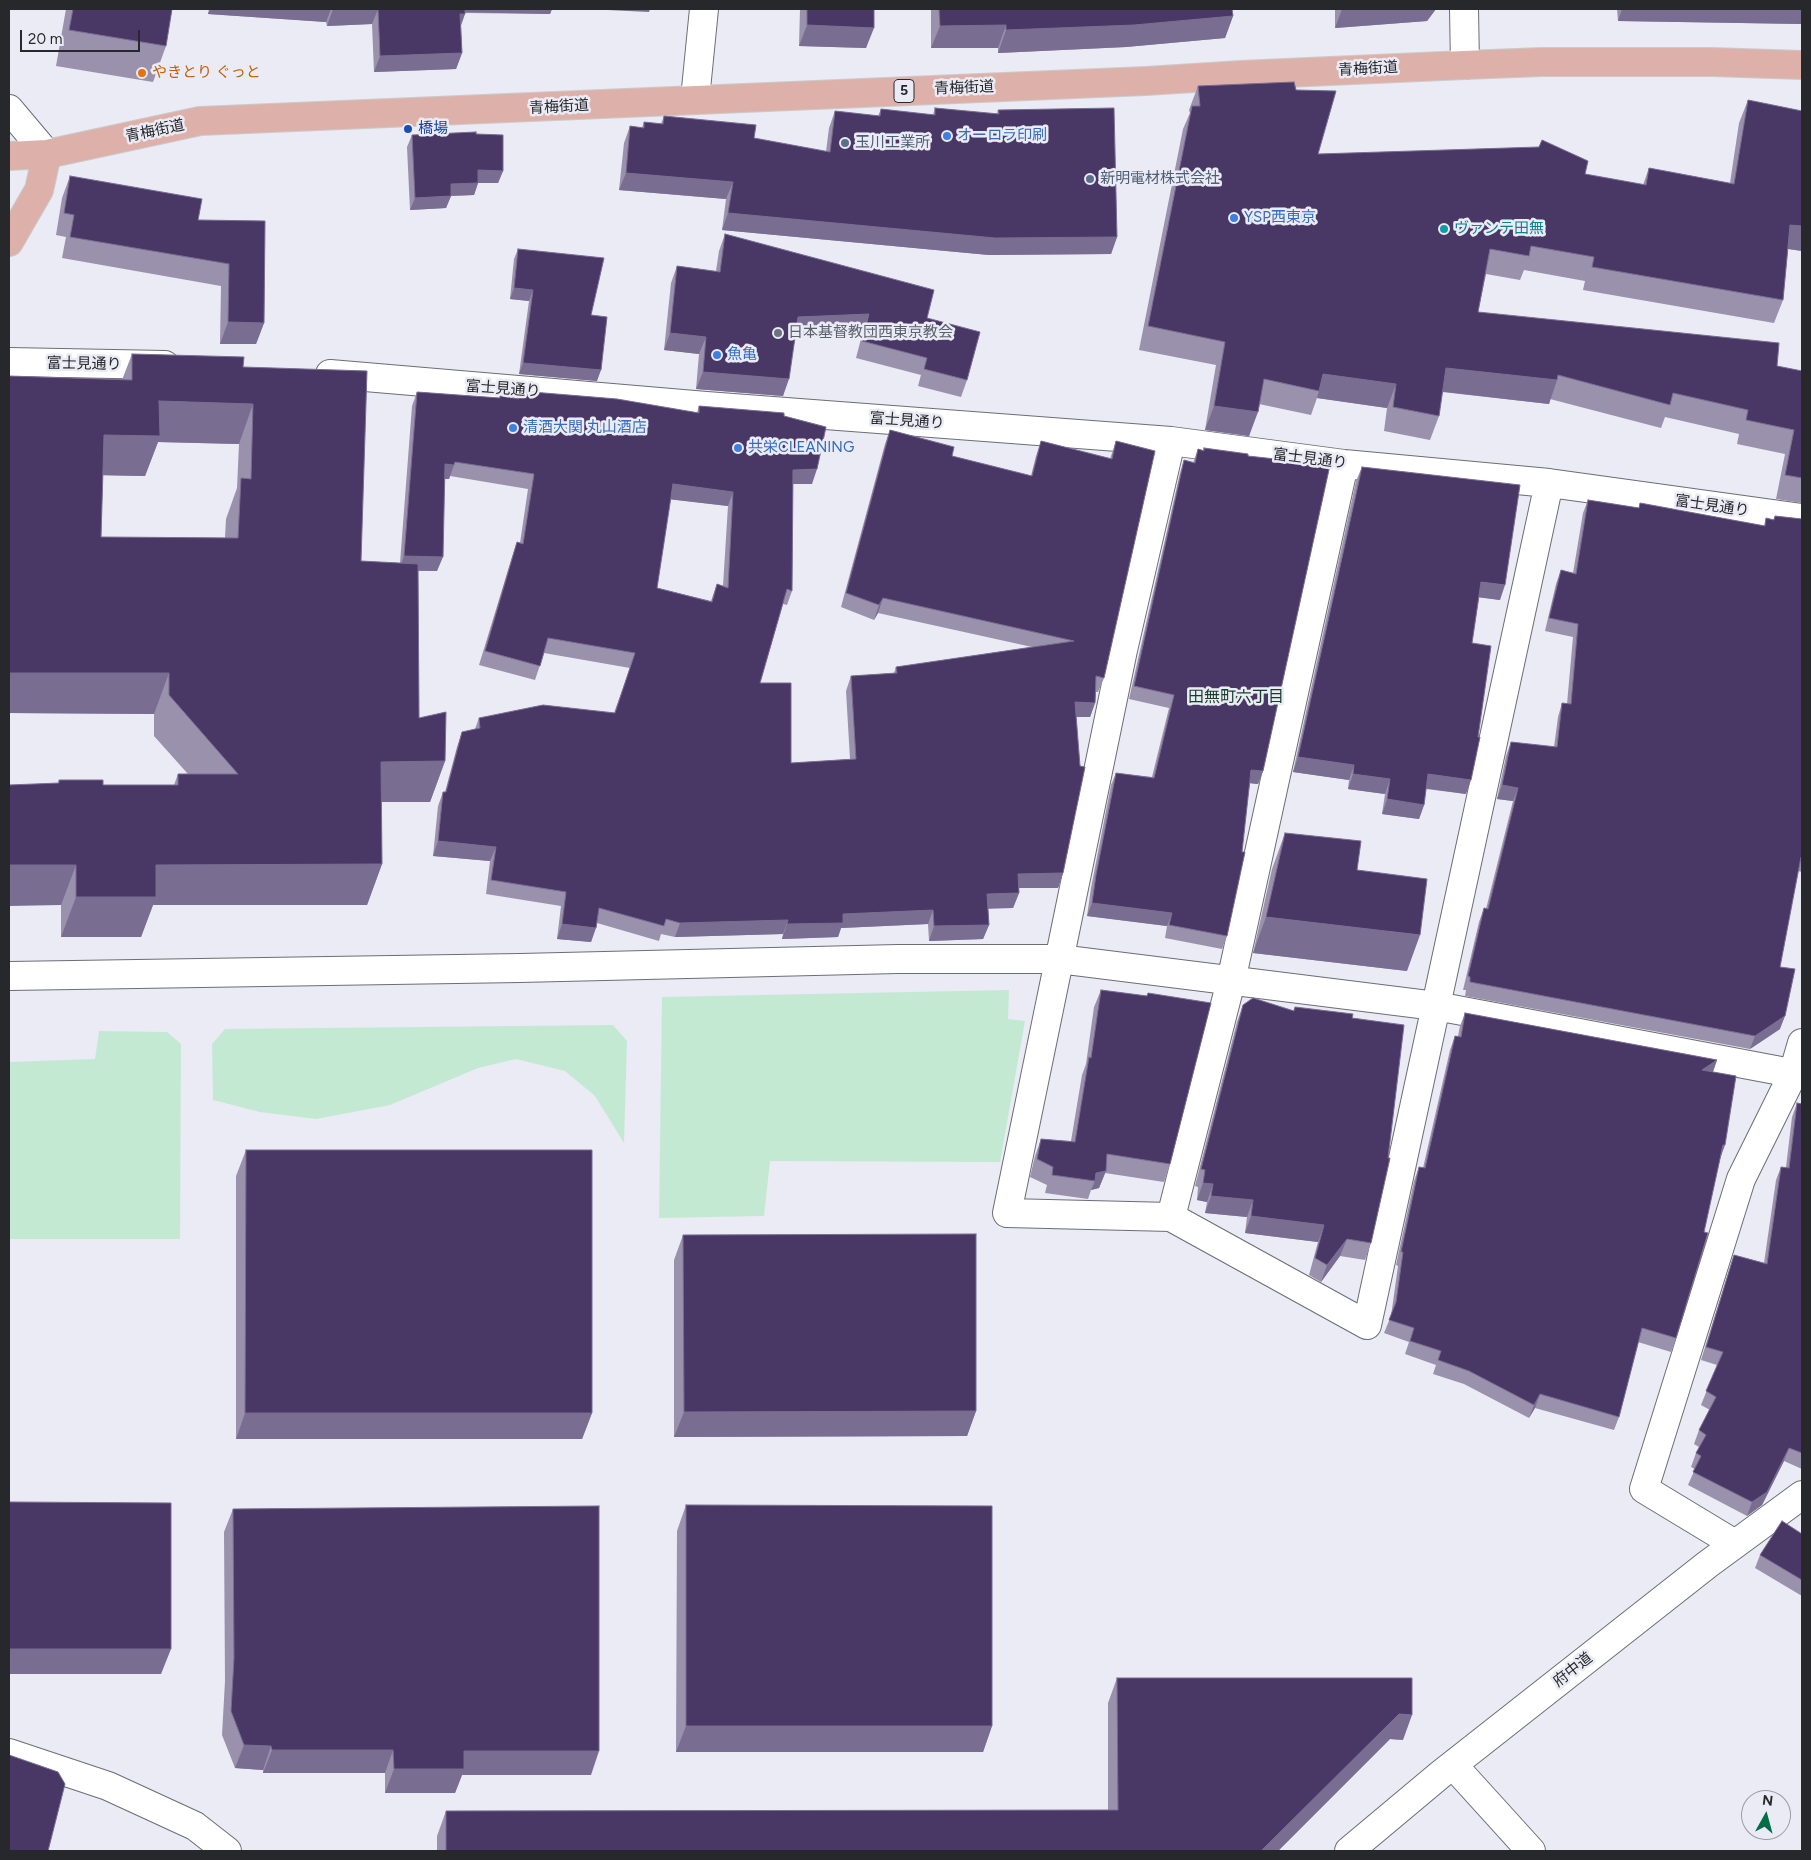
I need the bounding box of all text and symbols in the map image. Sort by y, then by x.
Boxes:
scale bar [22,20,142,52]
text: 20 m [28,30,62,48]
street label: 青梅街道 [1338,58,1398,80]
place label: やきとり ぐっと [152,64,261,82]
marker: やきとり ぐっと [136,67,148,79]
street label: 青梅街道 [934,78,994,98]
road number: 5 [894,80,914,102]
street label: 青梅街道 [529,96,589,118]
street label: 青梅街道 [124,116,186,146]
place label: 橋場 [418,120,448,138]
marker: 橋場 [402,123,414,135]
place label: オーロラ印刷 [957,127,1047,145]
marker: オーロラ印刷 [941,130,953,142]
place label: 玉川工業所 [855,134,930,152]
marker: 玉川工業所 [839,137,851,149]
place label: 新明電材株式会社 [1100,170,1220,188]
marker: 新明電材株式会社 [1084,173,1096,185]
place label: YSP西東京 [1244,209,1316,227]
marker: YSP西東京 [1228,212,1240,224]
place label: ヴァンテ田無 [1454,220,1544,238]
marker: ヴァンテ田無 [1438,223,1450,235]
place label: 日本基督教団西東京教会 [788,324,953,342]
marker: 日本基督教団西東京教会 [772,327,784,339]
place label: 魚亀 [727,346,757,364]
marker: 魚亀 [711,349,723,361]
street label: 富士見通り [46,354,122,374]
street label: 富士見通り [465,377,541,401]
street label: 富士見通り [869,409,945,433]
place label: 清酒大関 丸山酒店 [523,419,647,437]
marker: 清酒大関 丸山酒店 [507,422,519,434]
place label: 共栄CLEANING [748,439,854,457]
marker: 共栄CLEANING [732,442,744,454]
street label: 富士見通り [1272,445,1348,473]
street label: 富士見通り [1674,492,1750,520]
district label: 田無町六丁目 [1188,687,1284,707]
street label: 府中道 [1550,1649,1596,1691]
north arrow [1741,1790,1791,1840]
text: N [1761,1792,1774,1810]

